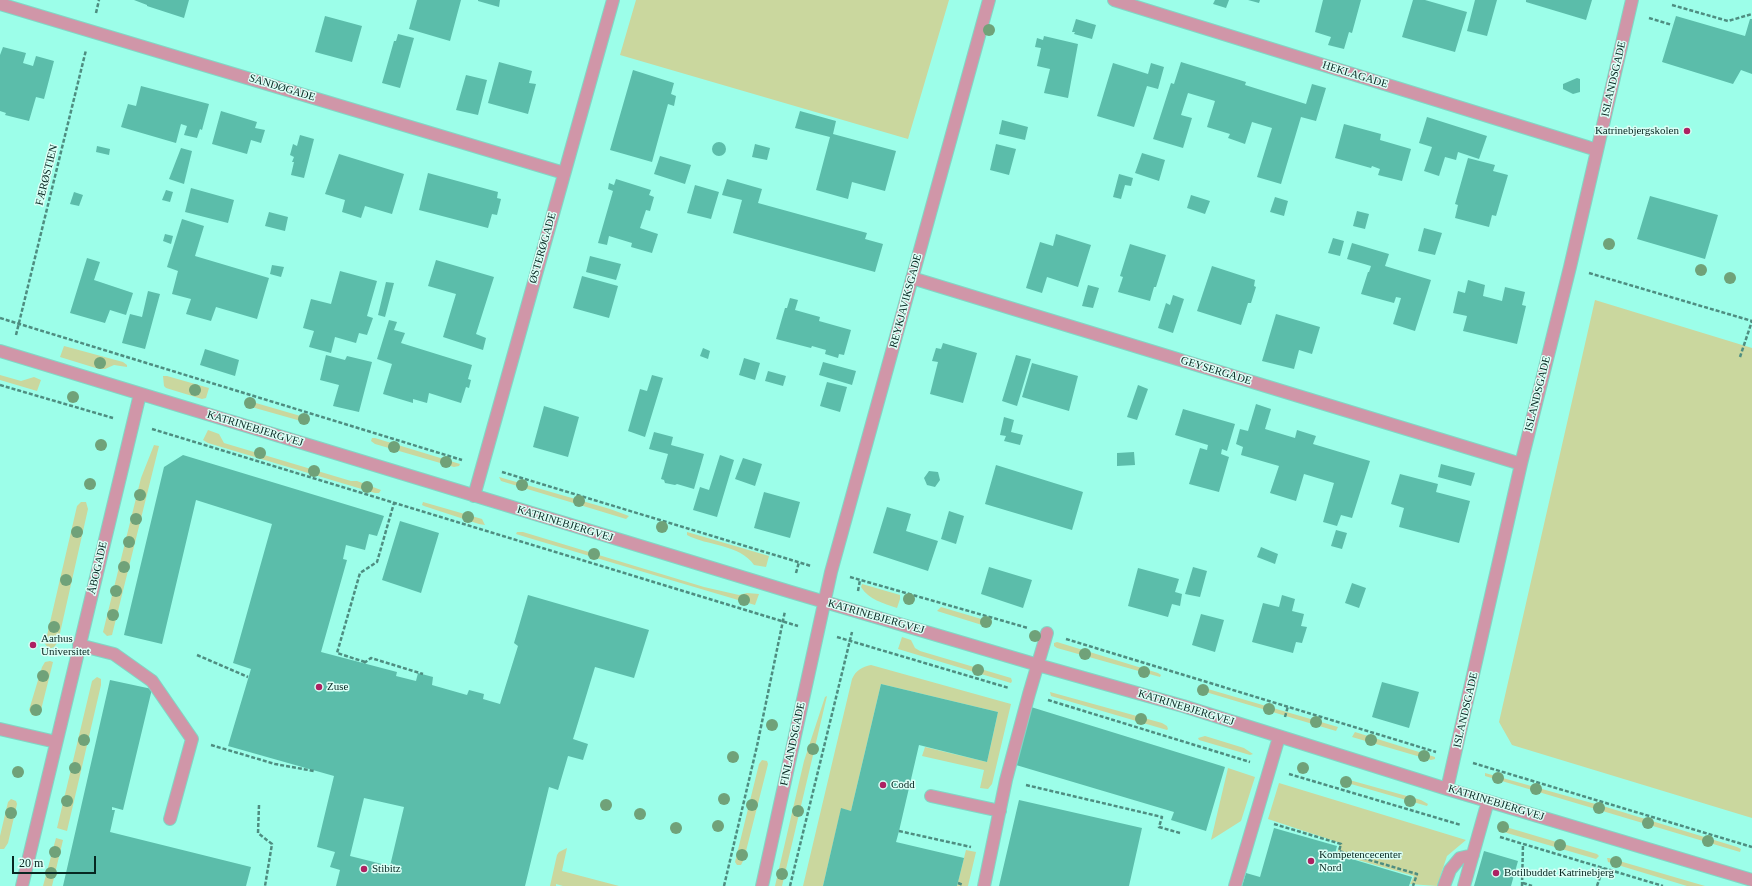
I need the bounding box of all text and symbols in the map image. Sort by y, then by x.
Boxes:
street label: ISLANDSGADE [1599,40,1629,118]
street label: HEKLAGADE [1321,59,1389,91]
street label: SANDØGADE [247,72,317,104]
place label: Katrinebjergskolen [1595,124,1679,138]
marker: Katrinebjergskolen [1682,126,1692,136]
street label: FÆRØSTIEN [33,143,61,207]
street label: ØSTERØGADE [527,211,559,285]
street label: REYKJAVIKSGADE [887,252,925,350]
street label: GEYSERGADE [1179,354,1253,388]
street label: ISLANDSGADE [1522,355,1554,433]
street label: KATRINEBJERGVEJ [205,408,305,450]
street label: KATRINEBJERGVEJ [515,503,615,545]
street label: ÅBOGADE [86,540,110,596]
street label: KATRINEBJERGVEJ [826,597,926,637]
place label: Aarhus Universitet [41,632,90,658]
marker: Aarhus Universitet [28,640,38,650]
street label: ISLANDSGADE [1451,671,1481,749]
place label: Zuse [327,680,348,694]
marker: Zuse [314,682,324,692]
street label: KATRINEBJERGVEJ [1136,687,1236,729]
street label: FINLANDSGADE [778,701,808,787]
place label: Codd [891,778,915,792]
marker: Codd [878,780,888,790]
street label: KATRINEBJERGVEJ [1446,782,1546,824]
scale bar [14,848,98,874]
place label: Kompetencecenter Nord [1319,848,1401,874]
text: 20 m [19,856,43,870]
marker: Kompetencecenter Nord [1306,856,1316,866]
place label: Stibitz [372,862,401,876]
marker: Stibitz [359,864,369,874]
place label: Botilbuddet Katrinebjerg [1504,866,1614,880]
marker: Botilbuddet Katrinebjerg [1491,868,1501,878]

